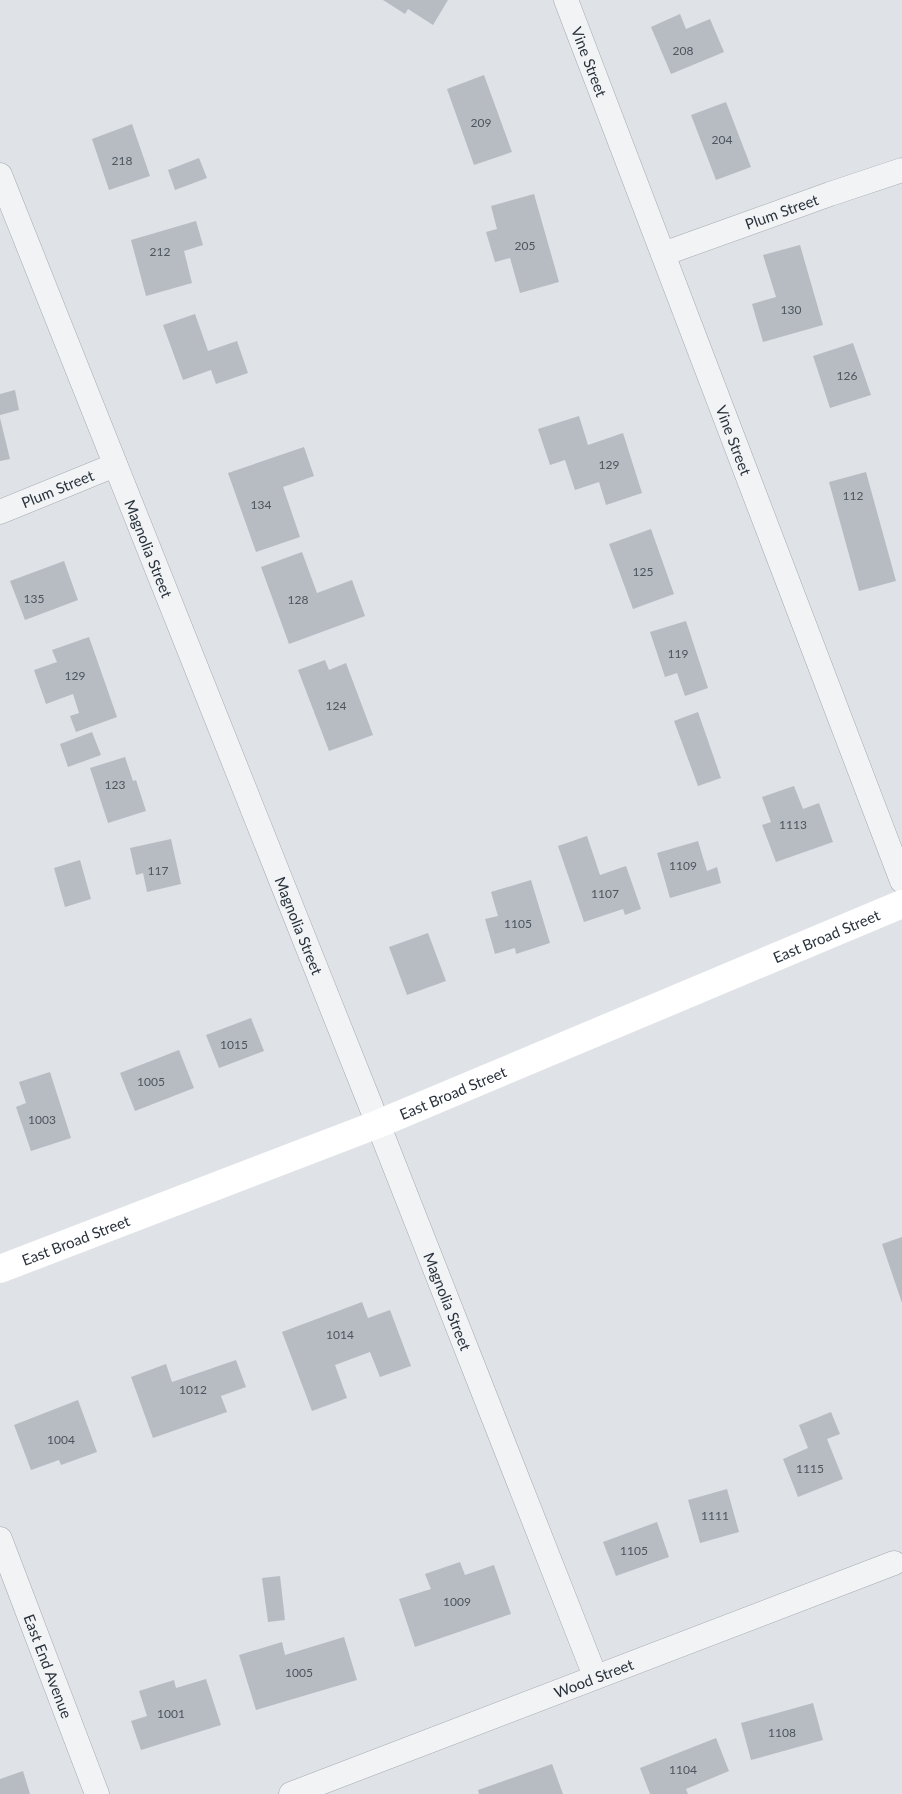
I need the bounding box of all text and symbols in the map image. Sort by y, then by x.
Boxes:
street label: Vine Street [568,24,611,100]
house number: 208 [673,43,693,58]
house number: 209 [471,115,491,130]
house number: 204 [712,132,732,147]
house number: 218 [112,153,132,168]
street label: Plum Street [742,190,821,233]
house number: 205 [515,238,535,253]
house number: 212 [150,244,170,259]
house number: 130 [781,302,801,317]
house number: 126 [837,368,857,383]
street label: Vine Street [712,403,756,478]
house number: 129 [599,457,619,472]
street label: Plum Street [19,465,97,511]
house number: 112 [843,488,863,503]
street label: Magnolia Street [121,497,177,601]
house number: 134 [251,497,271,512]
house number: 125 [633,564,653,579]
house number: 135 [24,591,44,606]
house number: 128 [288,592,308,607]
house number: 119 [668,646,688,661]
house number: 129 [65,668,85,683]
house number: 124 [326,698,346,713]
house number: 123 [105,777,125,792]
house number: 1113 [779,817,807,832]
house number: 1109 [669,858,697,873]
house number: 117 [148,863,168,878]
street label: Magnolia Street [271,874,327,978]
house number: 1107 [591,886,619,901]
street label: East Broad Street [770,905,883,966]
house number: 1105 [504,916,532,931]
house number: 1015 [220,1037,248,1052]
street label: East Broad Street [397,1062,510,1123]
house number: 1005 [137,1074,165,1089]
house number: 1003 [28,1112,56,1127]
street label: East Broad Street [19,1211,133,1269]
street label: Magnolia Street [420,1250,475,1353]
house number: 1014 [326,1327,354,1342]
house number: 1012 [179,1382,207,1397]
house number: 1004 [47,1432,75,1447]
house number: 1115 [796,1461,824,1476]
house number: 1111 [701,1508,729,1523]
house number: 1105 [620,1543,648,1558]
house number: 1009 [443,1594,471,1609]
street label: East End Avenue [20,1611,76,1721]
street label: Wood Street [551,1655,636,1701]
house number: 1005 [285,1665,313,1680]
house number: 1001 [157,1706,185,1721]
house number: 1108 [768,1725,796,1740]
house number: 1104 [669,1762,697,1777]

